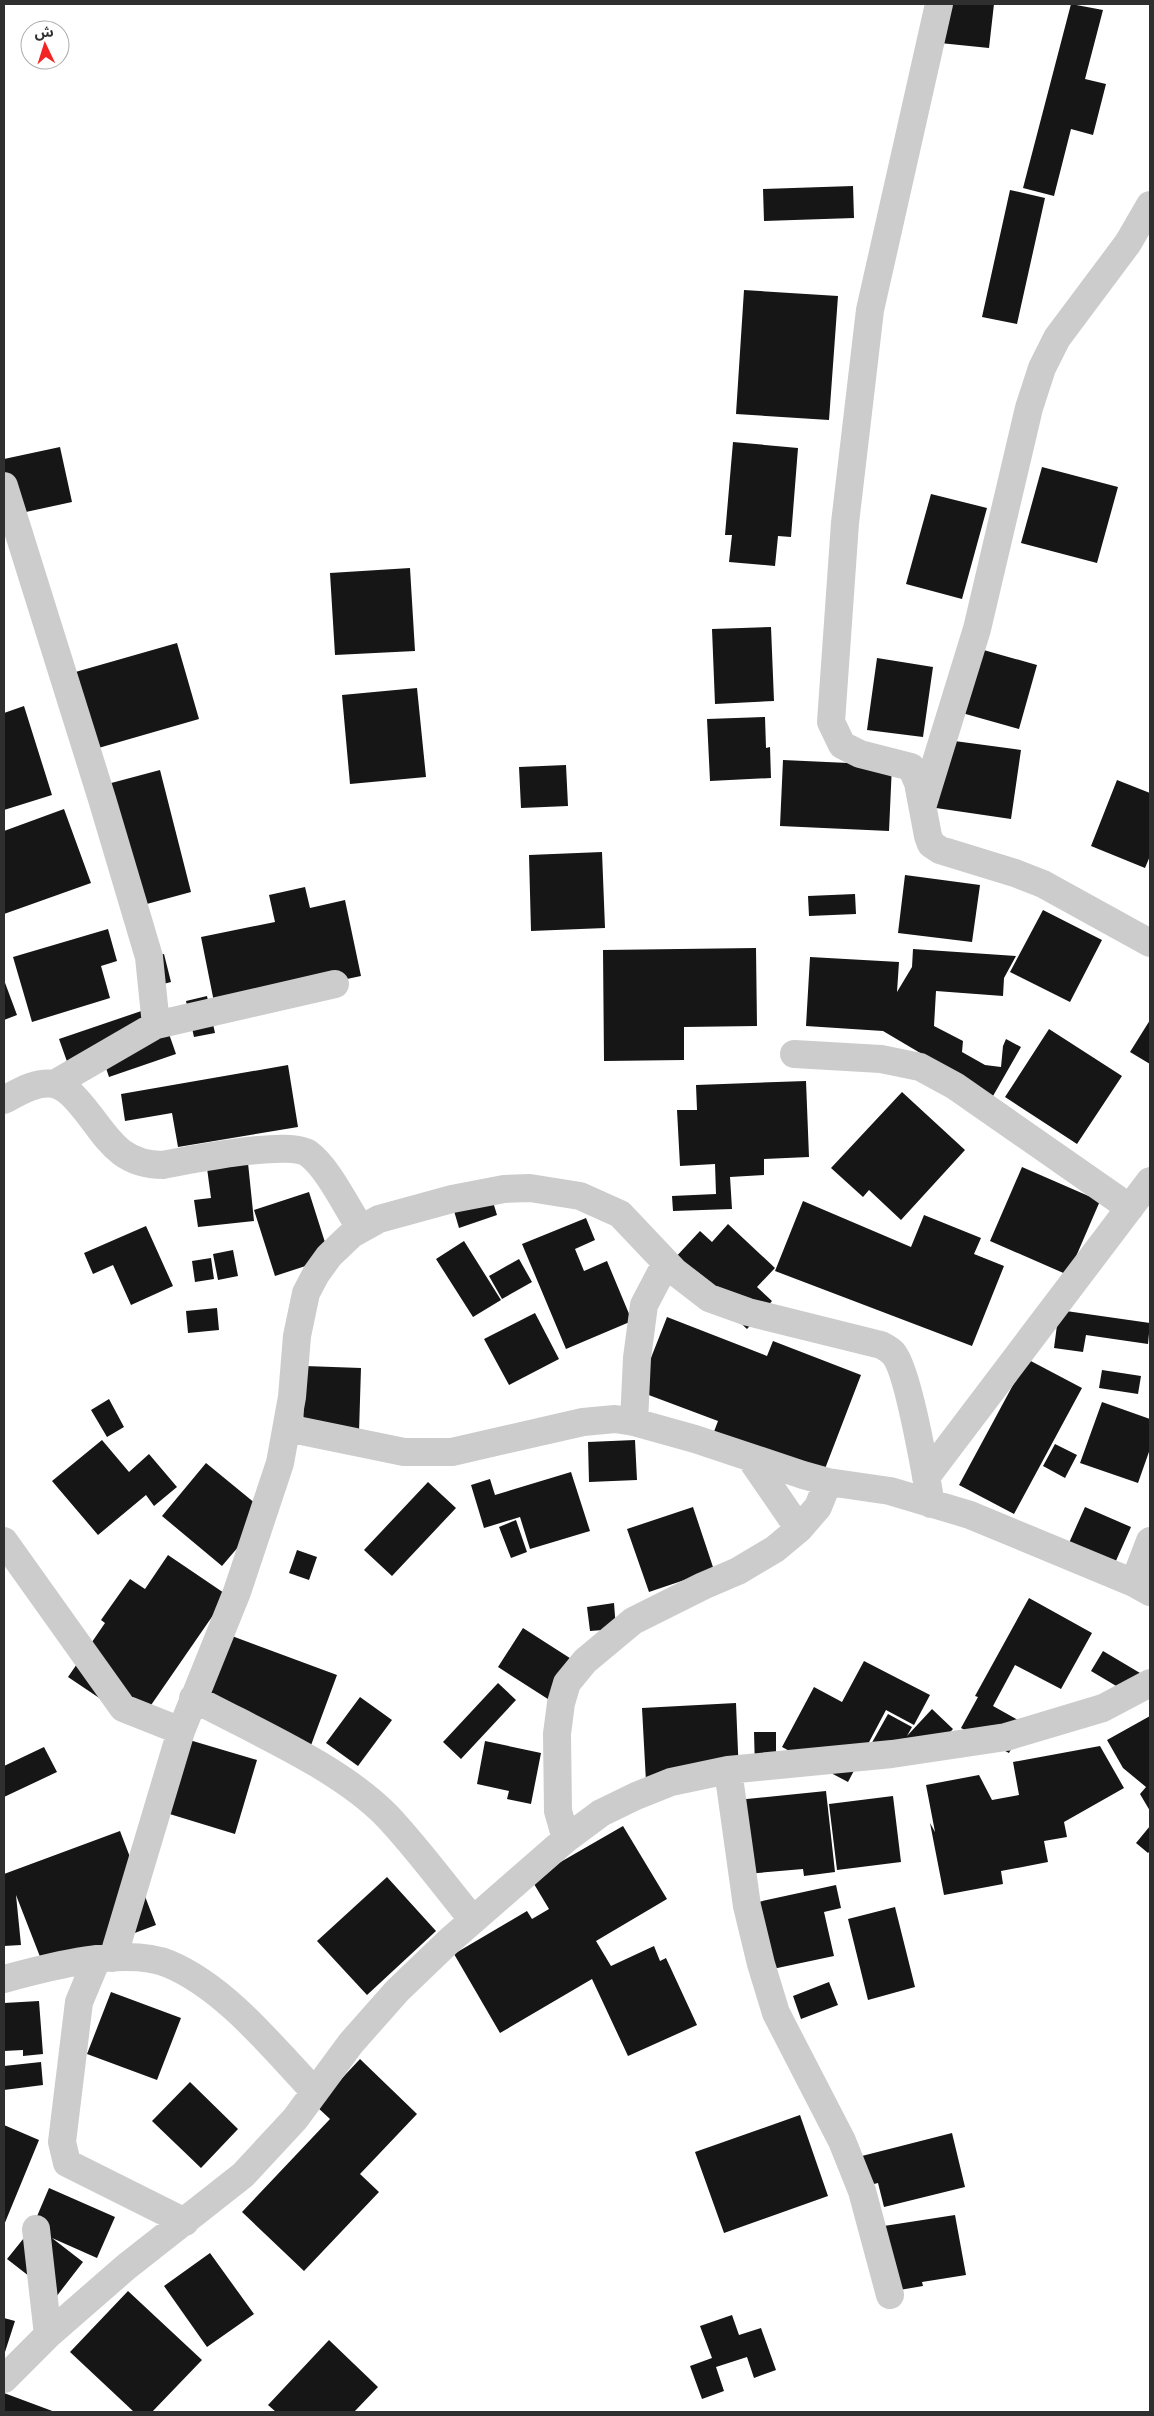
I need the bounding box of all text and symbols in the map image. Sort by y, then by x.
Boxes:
north arrow [20,20,70,70]
text: ش [34,23,54,41]

